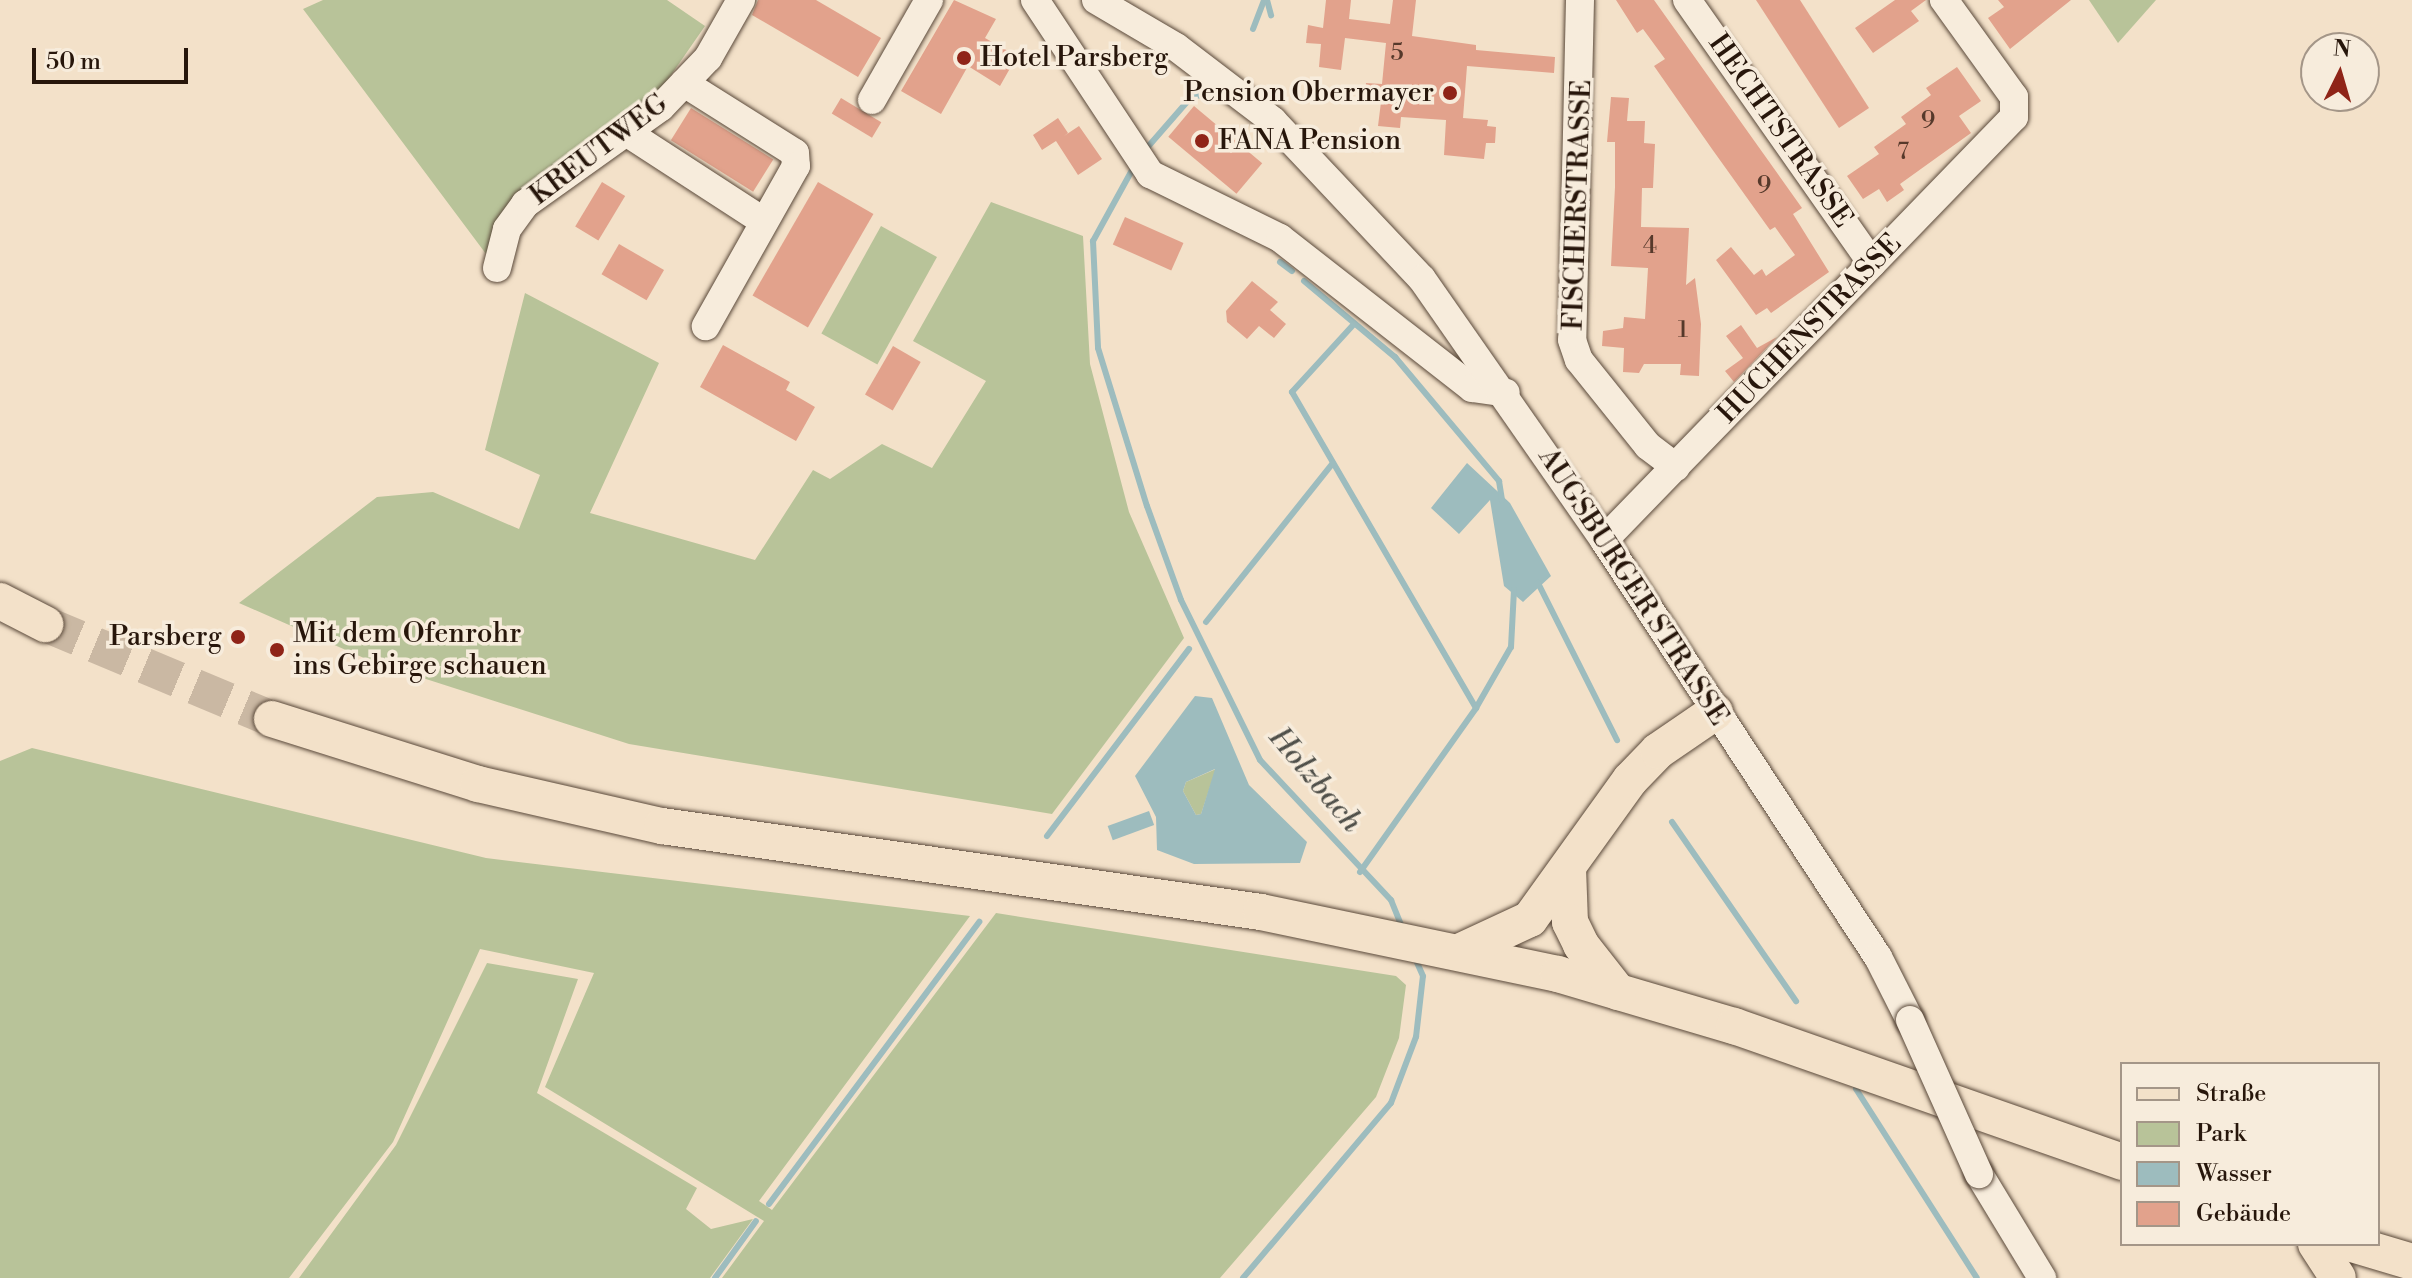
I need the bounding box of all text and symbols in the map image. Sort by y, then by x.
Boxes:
street label: HECHTSTRASSE [1701,28,1859,234]
scale bar [36,32,192,82]
north arrow [2300,32,2380,112]
text: N [2332,35,2352,64]
house number: 5 [1390,40,1404,68]
place label: Hotel Parsberg [980,41,1169,75]
text: 50 m [46,47,101,77]
marker: Hotel Parsberg [955,49,973,67]
place label: Pension Obermayer [1184,76,1434,110]
street label: FISCHERSTRASSE [1557,79,1599,331]
marker: Pension Obermayer [1441,84,1459,102]
street label: KREUTWEG [523,87,675,213]
house number: 9 [1921,108,1935,136]
place label: FANA Pension [1218,124,1401,158]
marker: FANA Pension [1193,132,1211,150]
house number: 7 [1897,139,1909,167]
house number: 9 [1757,173,1771,201]
street label: HUCHENSTRASSE [1711,227,1909,431]
house number: 4 [1643,233,1657,261]
house number: 1 [1678,317,1688,345]
street label: AUGSBURGER STRASSE [1531,442,1735,732]
place label: Mit dem Ofenrohr ins Gebirge schauen [293,617,547,683]
place label: Parsberg [109,620,222,654]
marker: Parsberg [229,628,247,646]
marker: Mit dem Ofenrohr ins Gebirge schauen [268,641,286,659]
water label: Holzbach [1261,720,1369,840]
legend [2120,1062,2380,1246]
text: Straße [2196,1079,2266,1109]
text: Park [2196,1119,2246,1149]
text: Wasser [2196,1159,2272,1189]
text: Gebäude [2196,1199,2291,1229]

